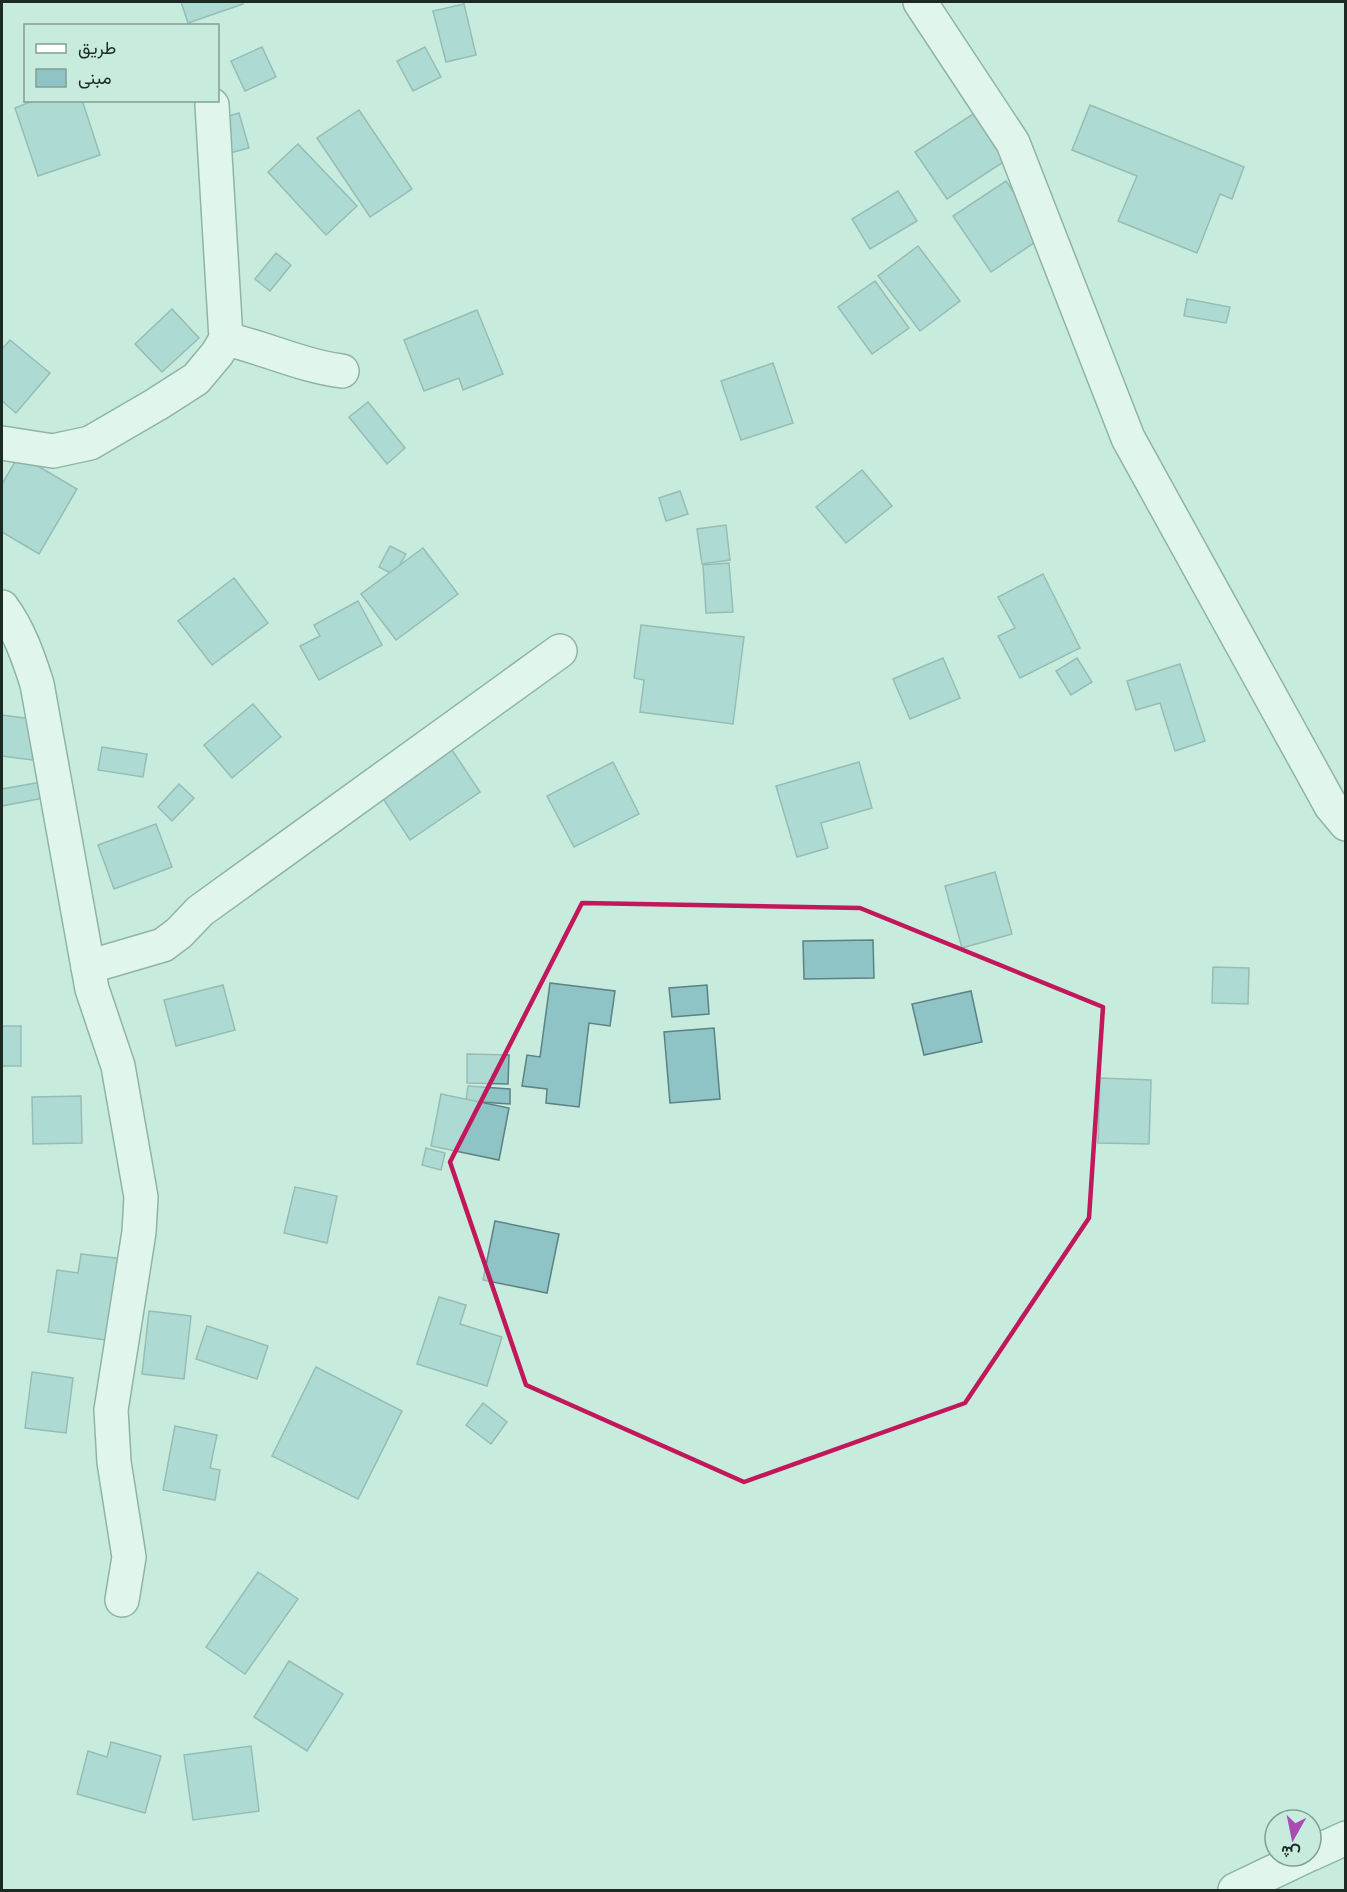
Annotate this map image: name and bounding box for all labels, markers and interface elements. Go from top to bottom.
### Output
legend [24,24,219,102]
text: طريق [78,37,116,59]
text: مبنى [78,67,112,89]
north arrow [1263,1808,1323,1868]
text: ش [1280,1841,1302,1863]

